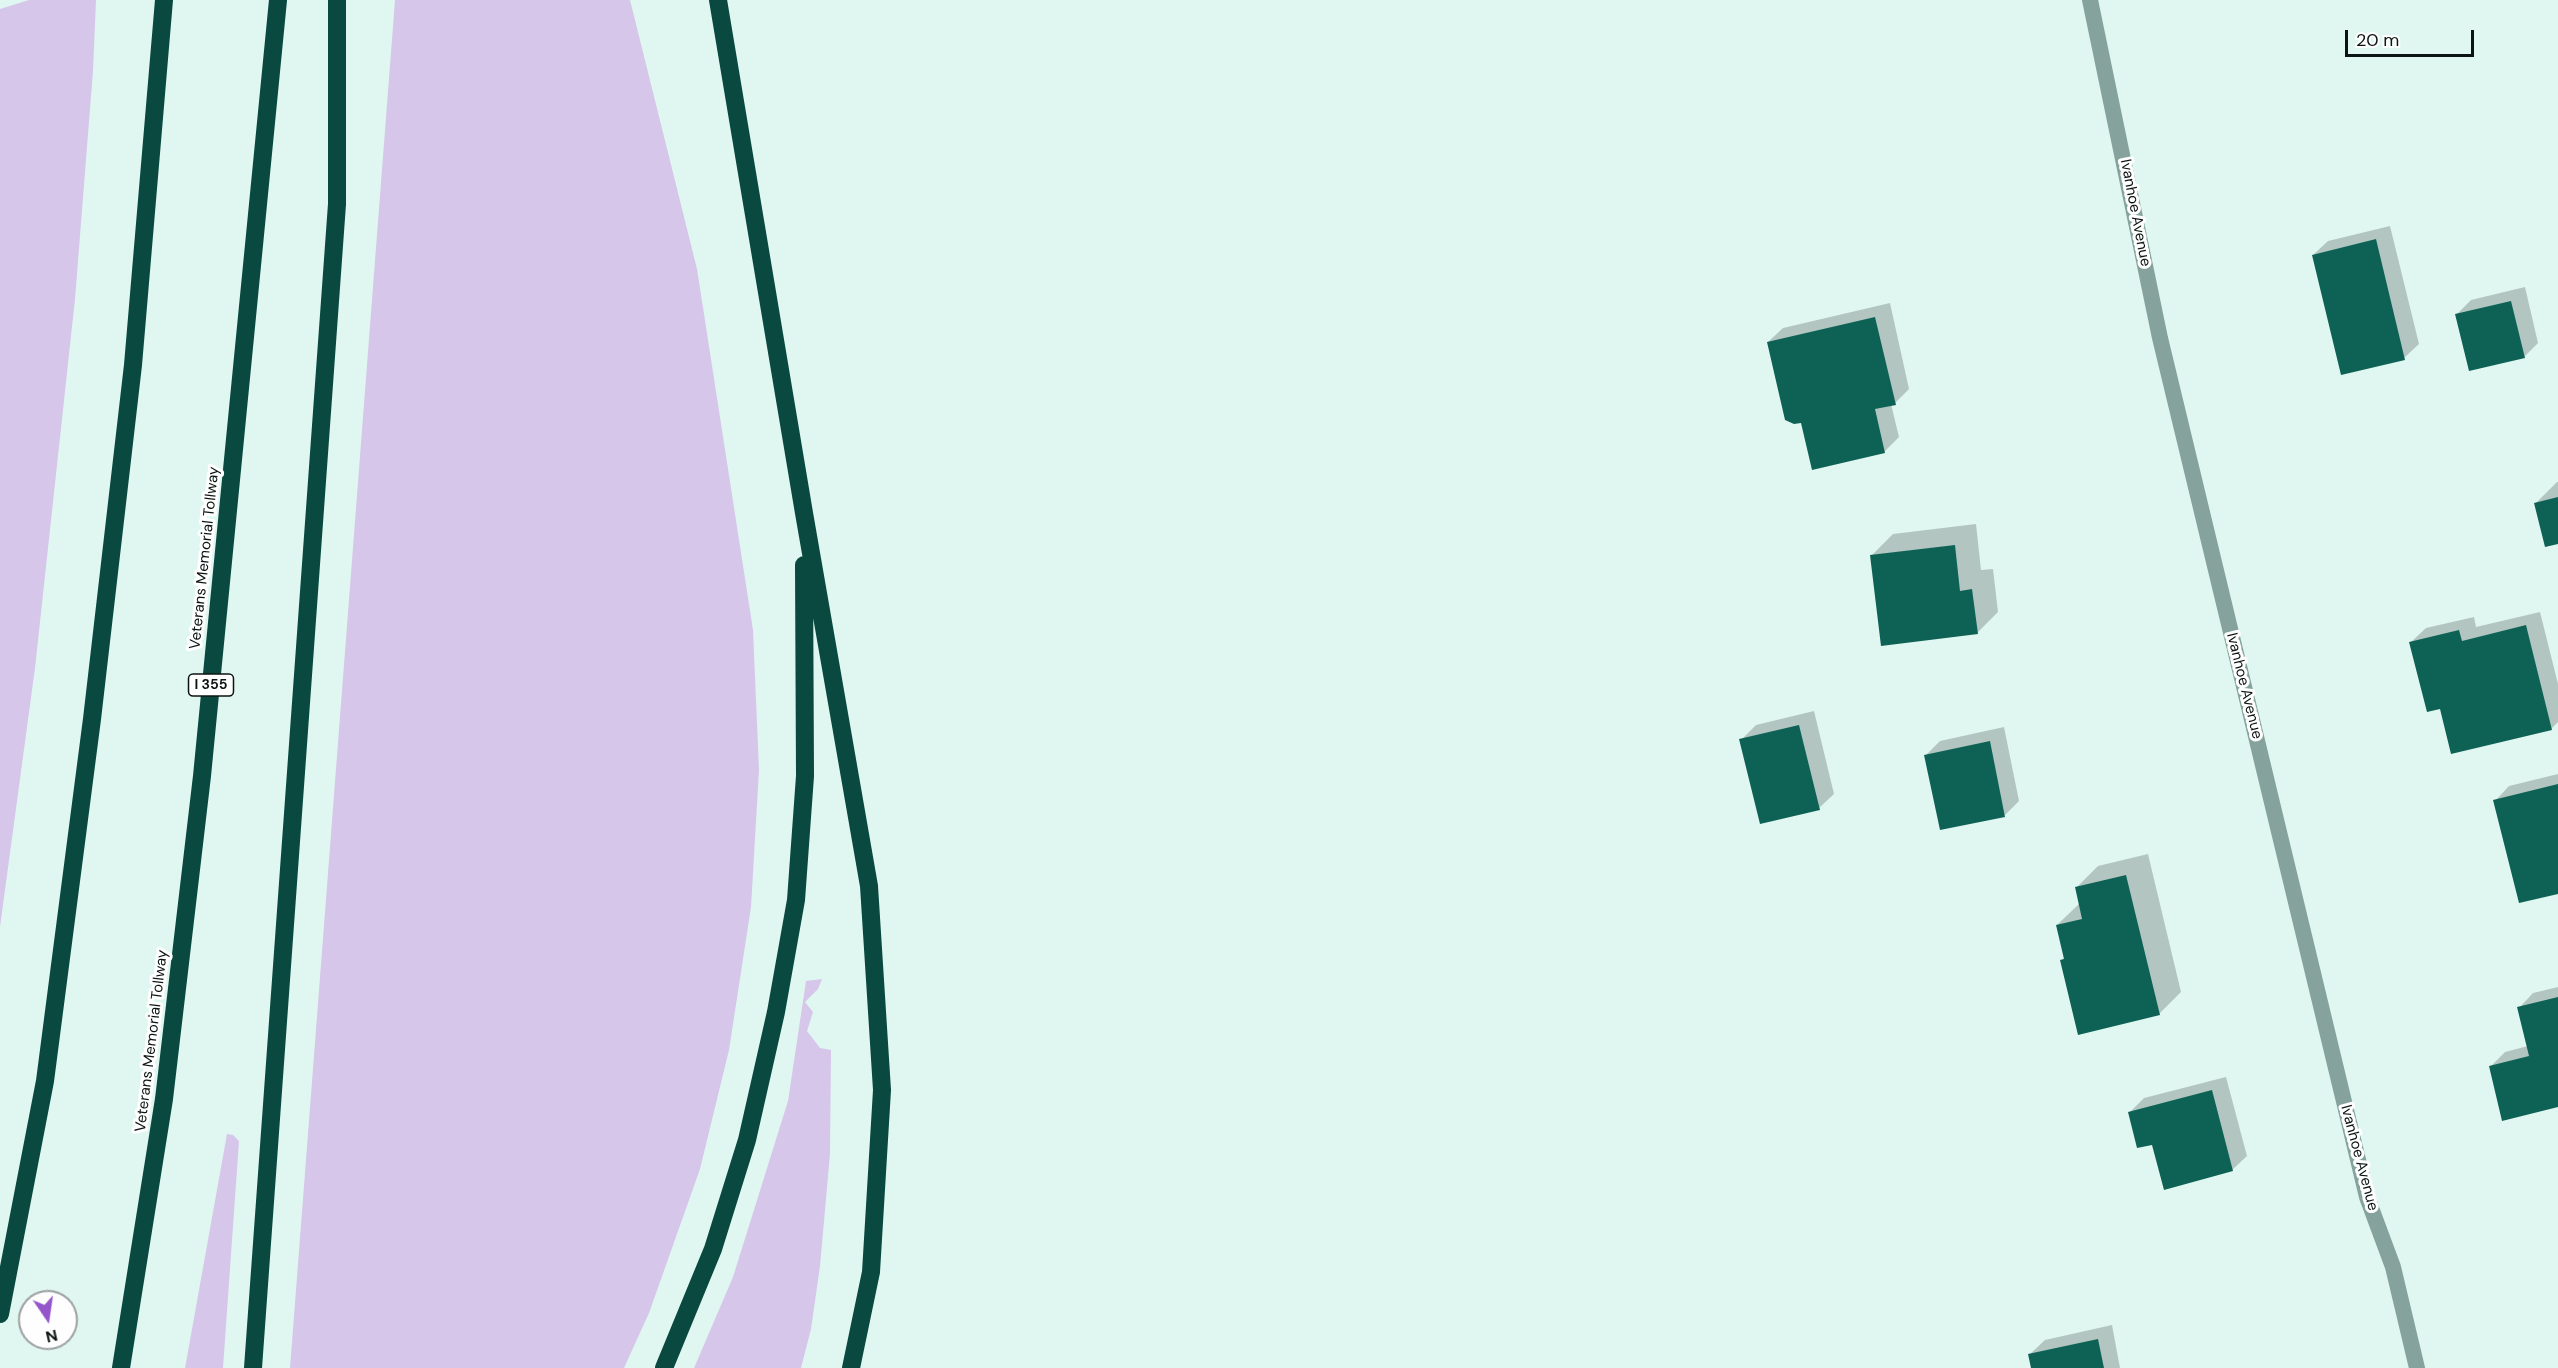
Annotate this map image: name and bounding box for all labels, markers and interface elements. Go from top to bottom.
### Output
scale bar [2348,18,2477,56]
text: 20 m [2356,28,2399,52]
street label: Ivanhoe Avenue [2116,158,2154,268]
street label: Veterans Memorial Tollway [186,466,224,650]
street label: Ivanhoe Avenue [2222,631,2266,741]
road number: I 355 [188,674,234,696]
street label: Veterans Memorial Tollway [132,949,172,1133]
street label: Ivanhoe Avenue [2336,1103,2382,1213]
north arrow [18,1290,78,1350]
text: N [44,1325,60,1348]

